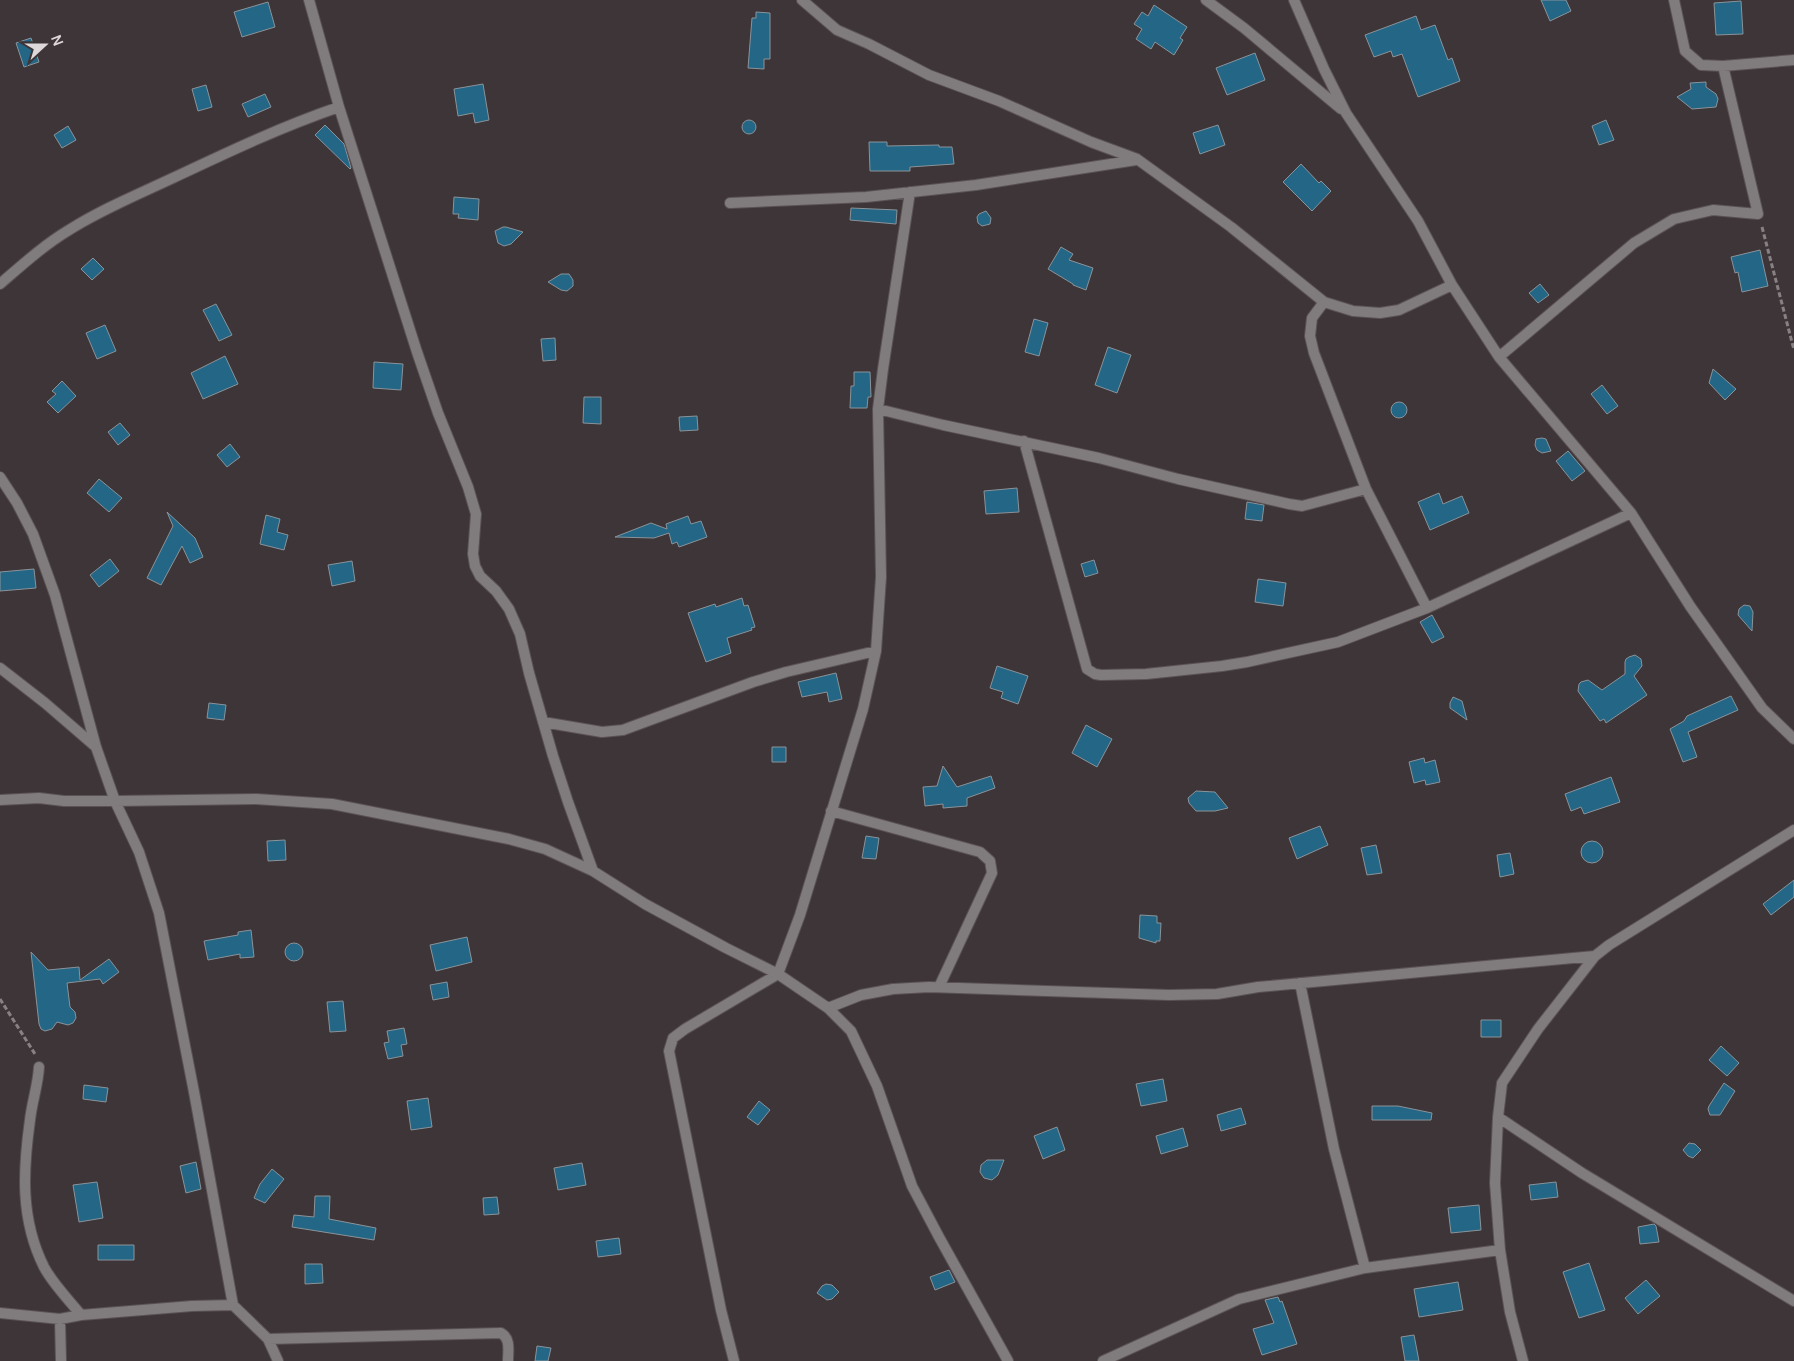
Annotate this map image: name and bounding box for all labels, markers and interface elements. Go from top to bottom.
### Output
north arrow [20,20,70,70]
text: N [47,32,68,48]

